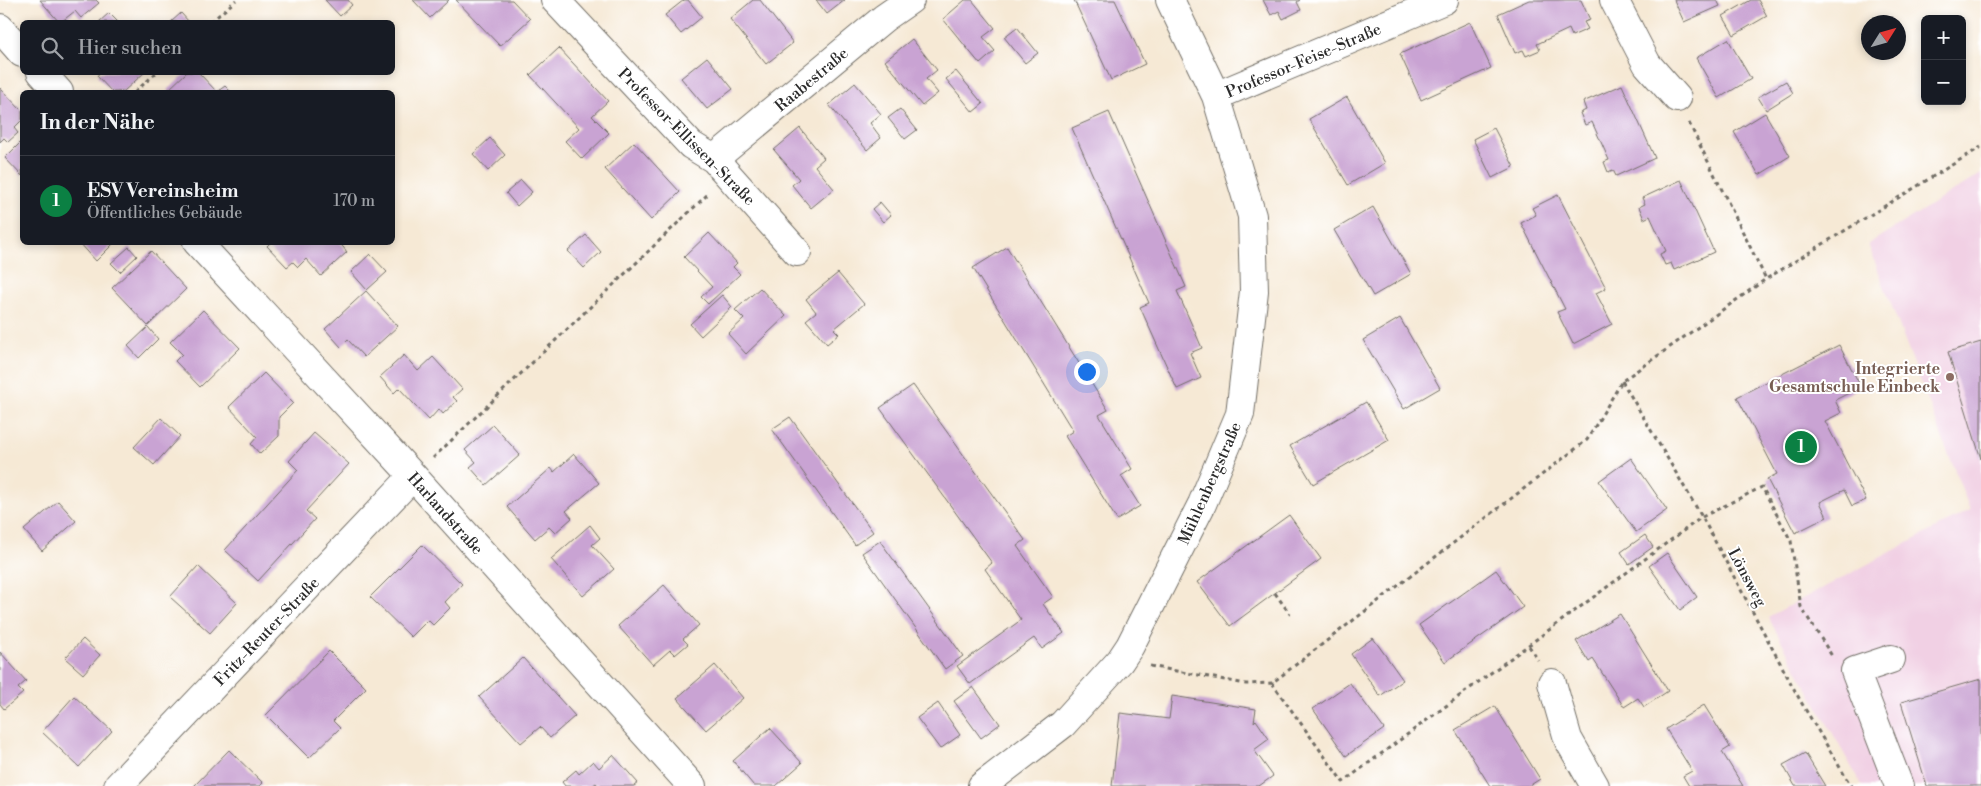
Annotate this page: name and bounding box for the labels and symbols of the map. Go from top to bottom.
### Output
north arrow [1861,15,1906,60]
street label: Professor-Feise-Straße [1223,19,1384,103]
street label: Raabestraße [771,43,852,116]
street label: Professor-Ellissen-Straße [613,64,759,210]
your location [1074,359,1100,385]
place label: Integrierte Gesamtschule Einbeck [1769,359,1941,397]
marker: Integrierte Gesamtschule Einbeck [1944,371,1956,383]
street label: Mühlenbergstraße [1174,419,1246,548]
pin: 1 [1785,428,1817,466]
street label: Harlandstraße [403,468,487,559]
street label: Lönsweg [1723,545,1771,611]
street label: Fritz-Reuter-Straße [210,573,324,690]

